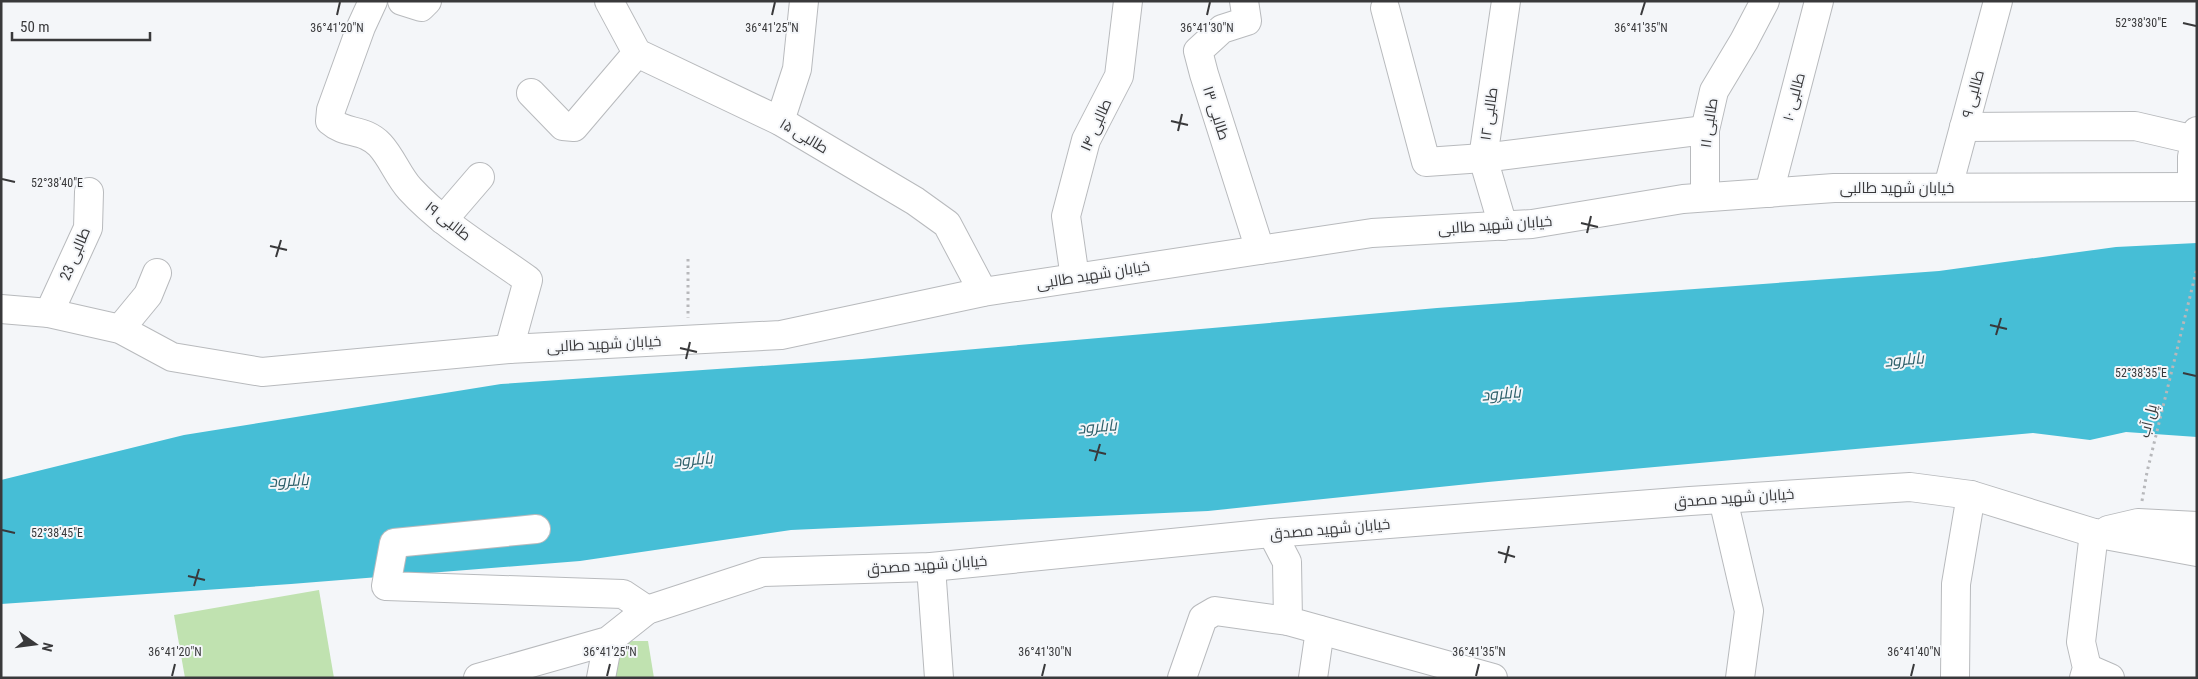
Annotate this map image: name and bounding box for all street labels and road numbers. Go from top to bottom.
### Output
street label: طالبی ۹ [1958,68,1989,120]
street label: طالبی ۱۰ [1779,71,1810,123]
street label: طالبی ۱۳ [1198,84,1233,143]
street label: طالبی ۱۲ [1476,86,1503,142]
street label: طالبی ۱۴ [1077,96,1116,154]
street label: طالبی ۱۱ [1697,97,1722,149]
street label: طالبی ۱۵ [776,114,832,158]
street label: خیابان شهید طالبی [1840,179,1954,198]
street label: طالبی ۱۹ [421,198,475,245]
street label: خیابان شهید طالبی [1437,212,1553,239]
street label: طالبی 23 [56,225,95,284]
street label: خیابان شهید طالبی [1035,257,1151,294]
street label: خیابان شهید طالبی [546,332,662,357]
street label: پل آب [2135,402,2162,440]
street label: خیابان شهید مصدق [1673,485,1795,512]
street label: خیابان شهید مصدق [1269,515,1391,544]
street label: خیابان شهید مصدق [866,552,988,579]

